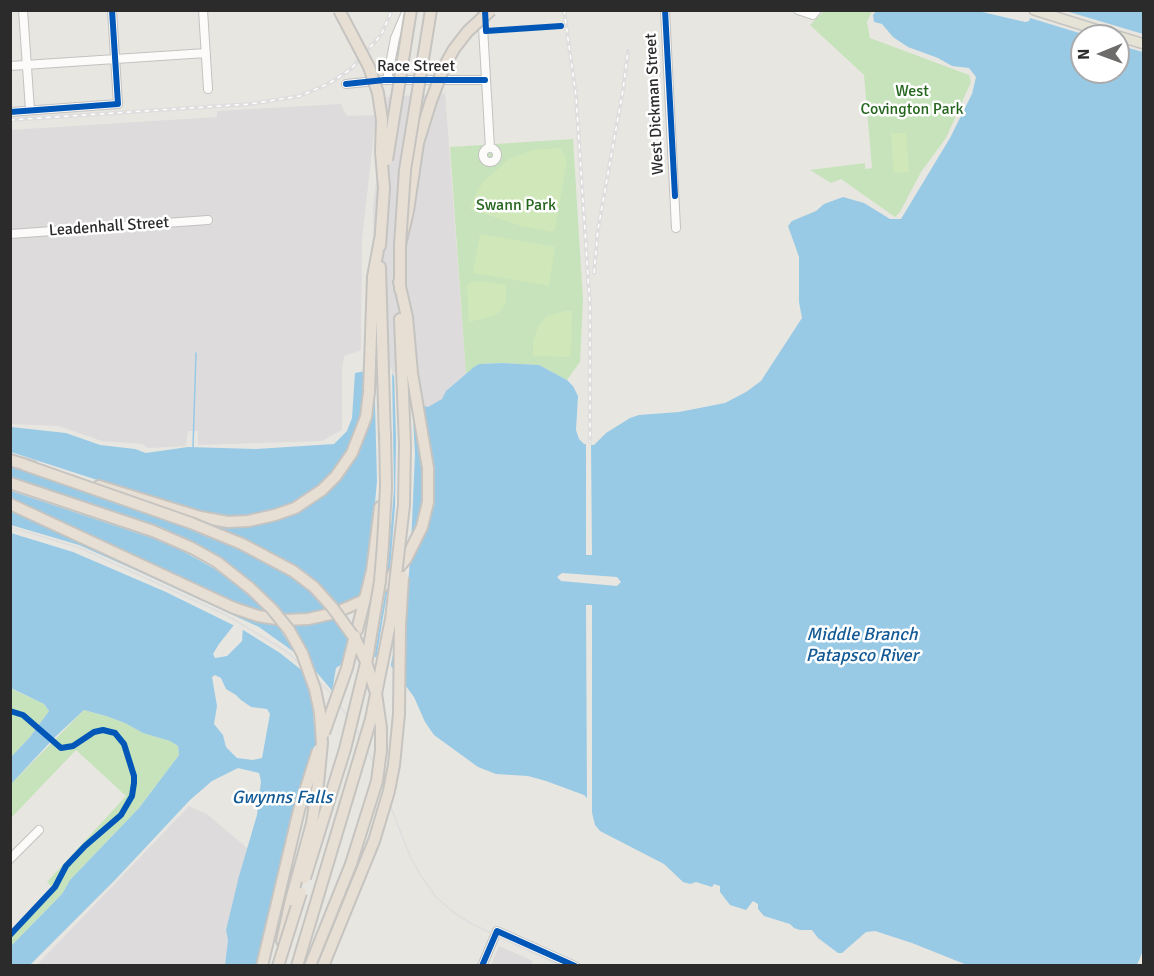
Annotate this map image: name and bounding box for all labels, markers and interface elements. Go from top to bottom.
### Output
north arrow [1070,24,1130,84]
street label: West Dickman Street [642,33,668,175]
text: N [1074,49,1094,60]
street label: Race Street [377,57,455,77]
park label: West Covington Park [860,82,964,120]
park label: Swann Park [476,196,556,216]
street label: Leadenhall Street [48,213,170,241]
water label: Middle Branch Patapsco River [806,624,918,666]
water label: Gwynns Falls [232,787,332,809]

